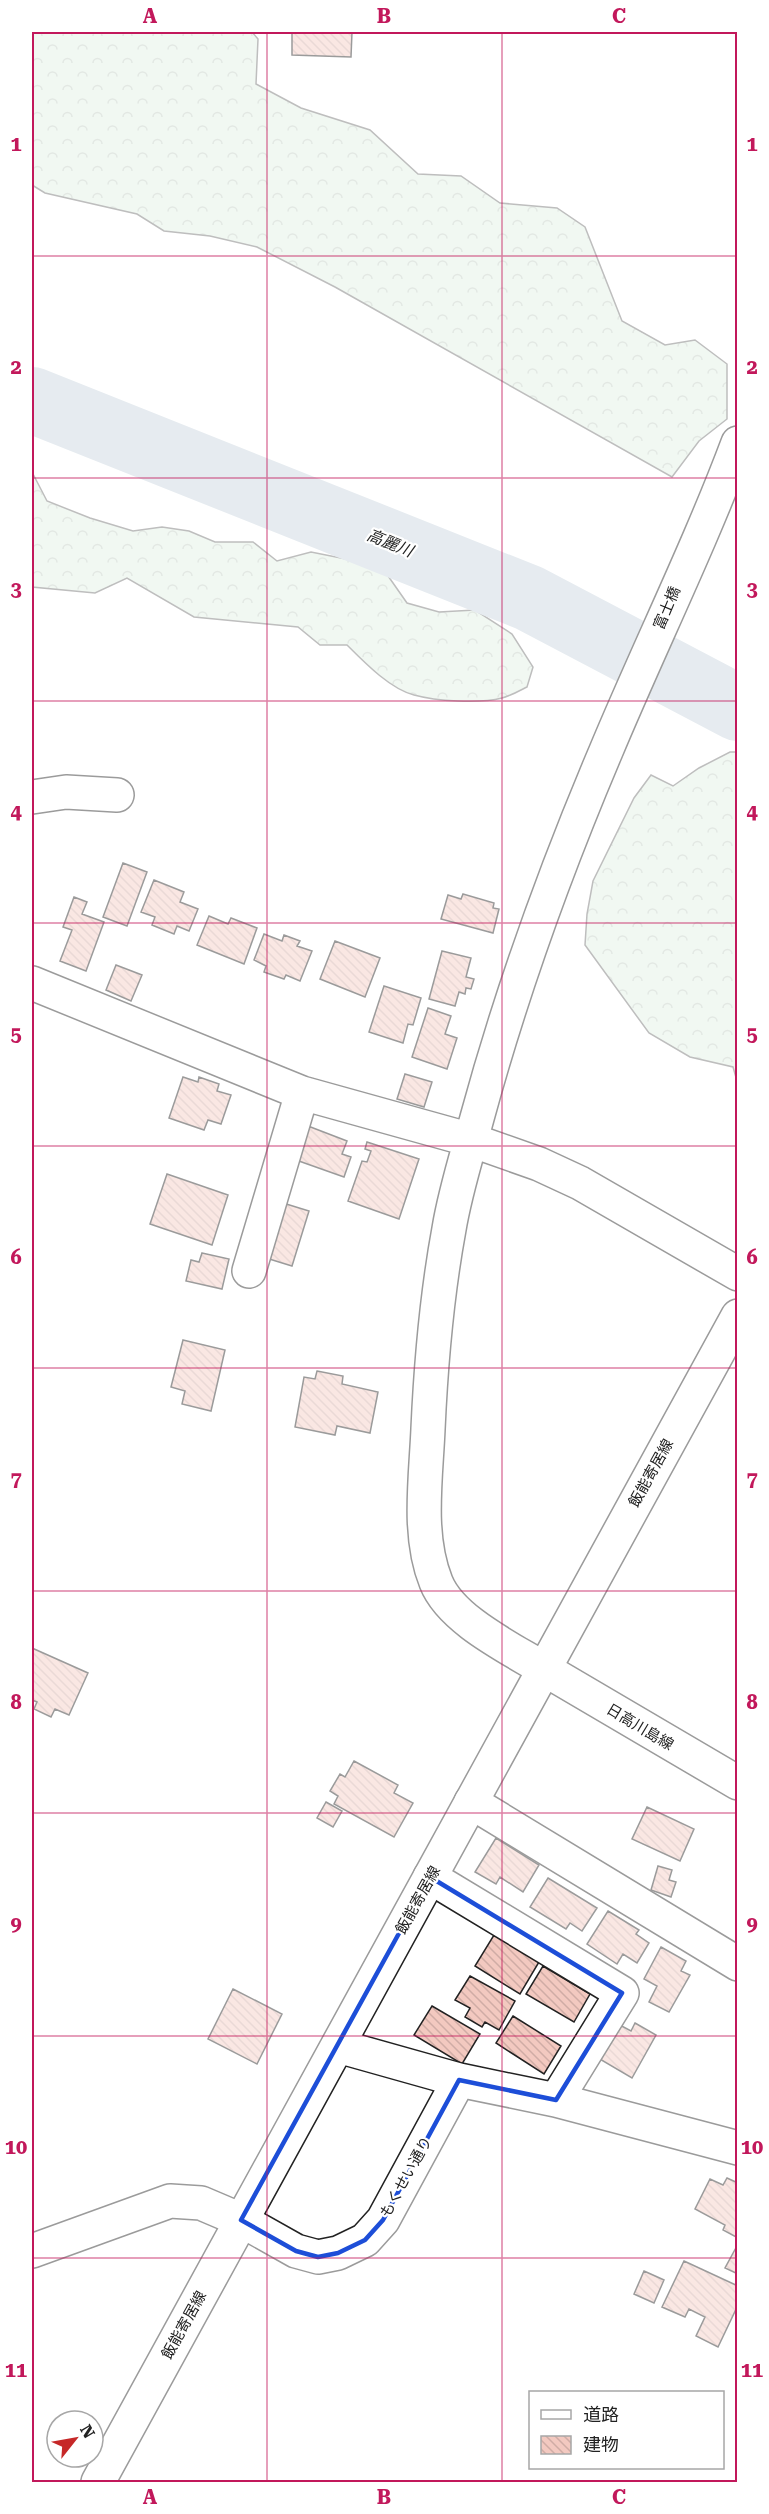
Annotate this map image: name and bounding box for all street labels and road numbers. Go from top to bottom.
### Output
street label: 富士橋 [650,584,684,632]
street label: 飯能寄居線 [625,1436,677,1510]
street label: 日高川島線 [603,1700,677,1754]
street label: 飯能寄居線 [392,1863,444,1937]
street label: もくせい通り [376,2133,436,2221]
street label: 飯能寄居線 [158,2288,210,2362]

